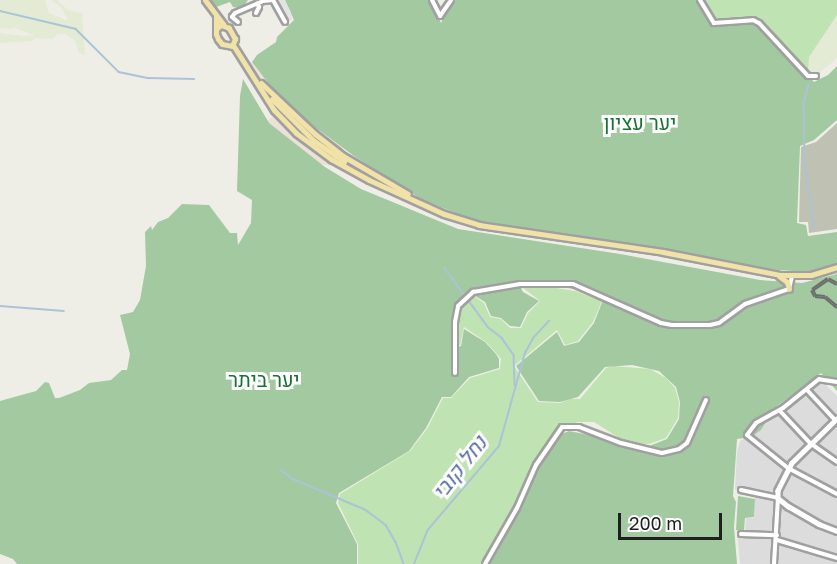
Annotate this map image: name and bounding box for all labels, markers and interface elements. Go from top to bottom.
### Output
park label: יער עציון [604,110,676,134]
park label: יער ביתר [228,367,300,391]
water label: נחל קובי [427,430,491,504]
scale bar [621,501,724,539]
text: 200 m [629,512,682,534]

